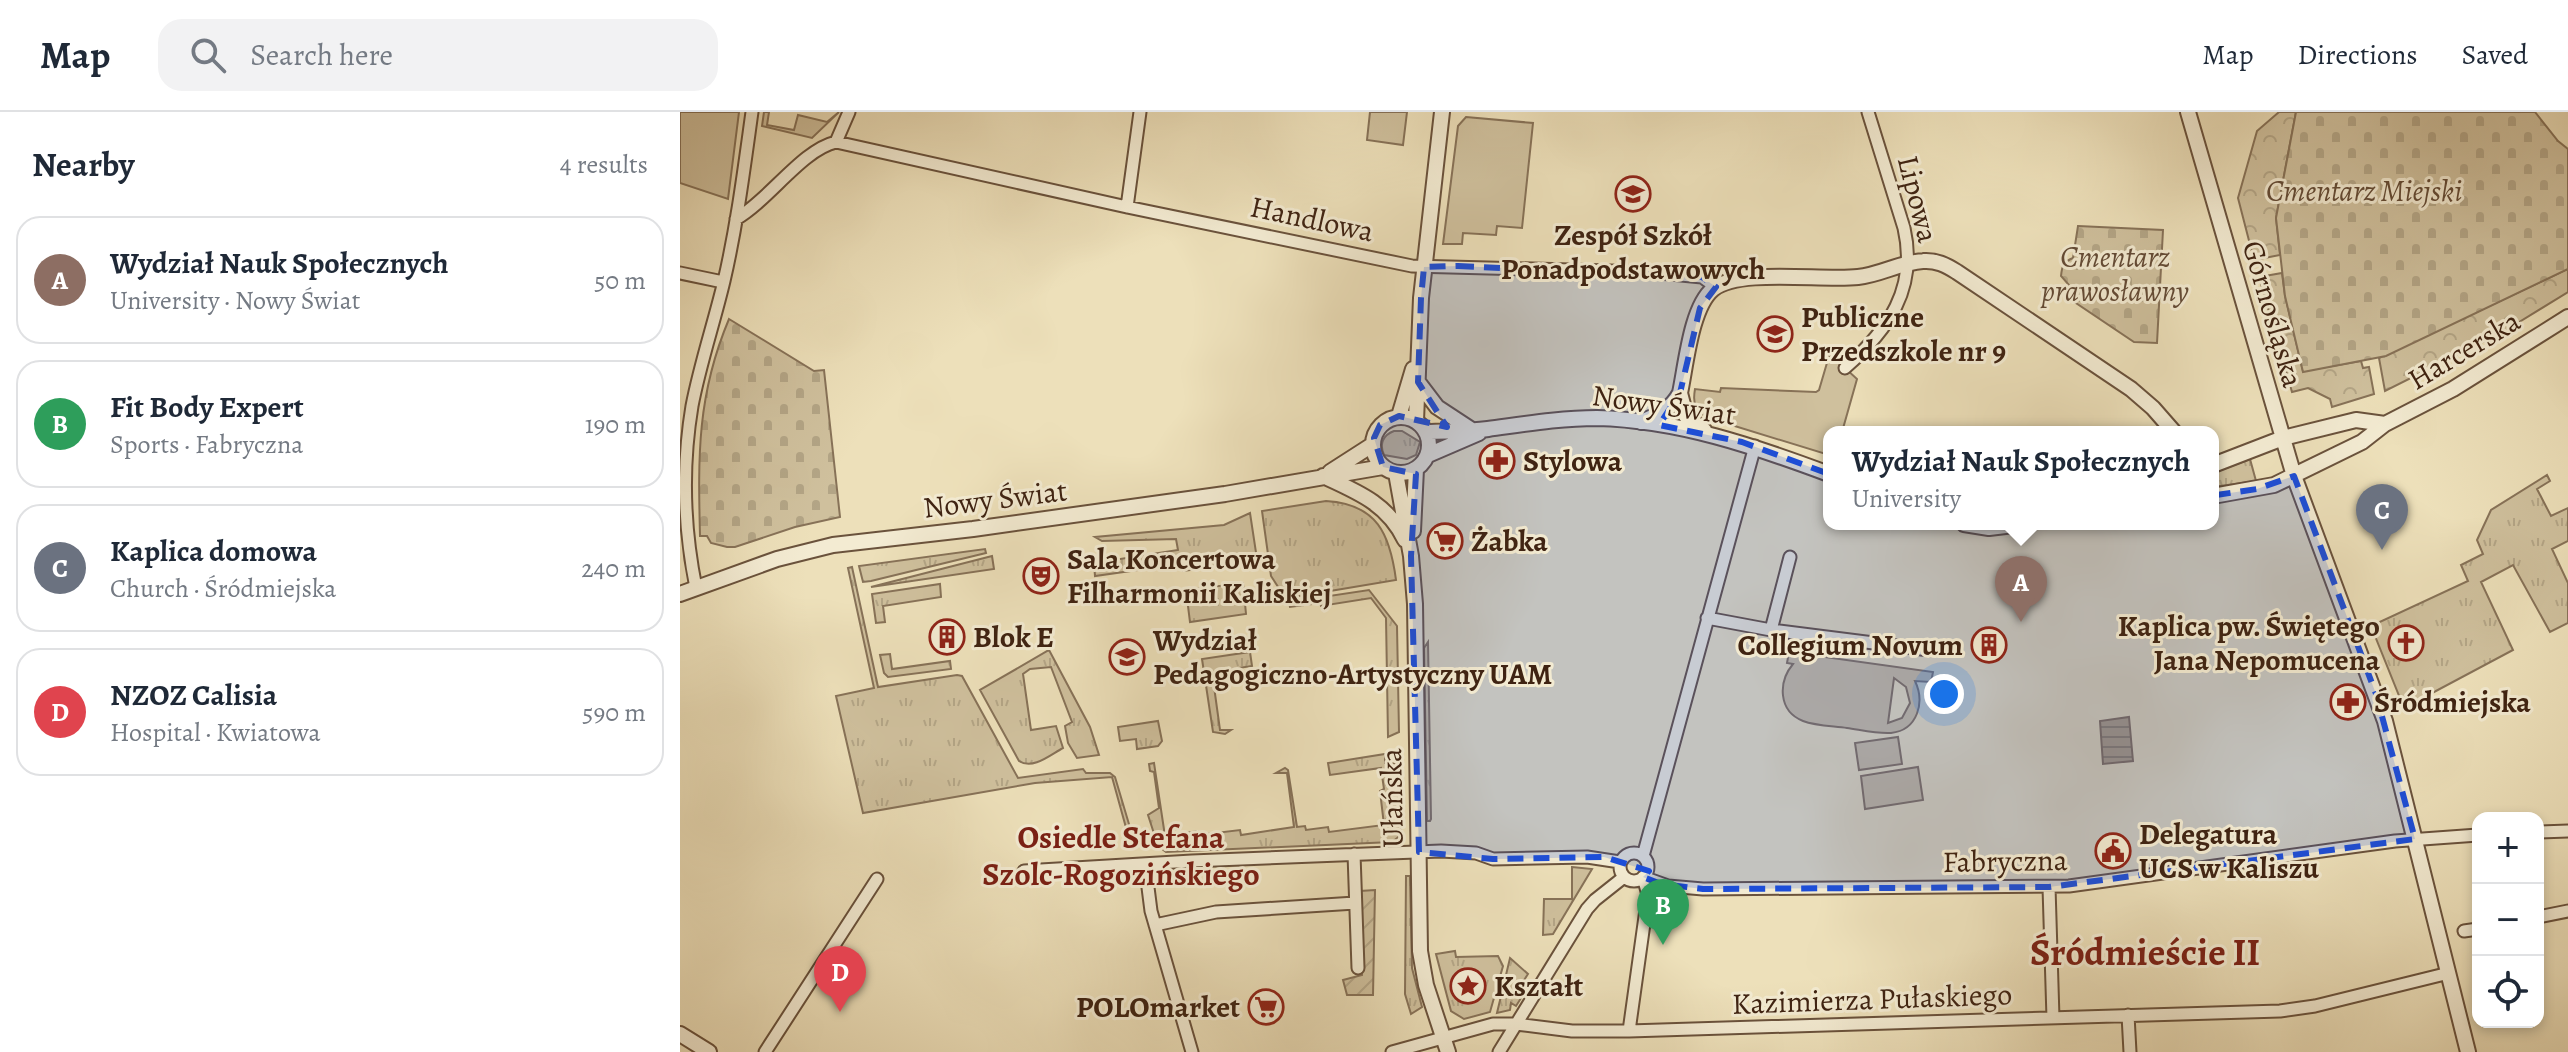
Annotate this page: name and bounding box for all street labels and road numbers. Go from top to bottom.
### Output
street label: Lipowa [1888,151,1948,247]
street label: Handlowa [1247,186,1377,252]
street label: Górnośląska [2233,236,2313,392]
street label: Harcerska [2400,301,2528,399]
street label: Nowy Świat [1590,375,1739,435]
street label: Nowy Świat [921,470,1069,528]
street label: Ułańska [1371,748,1413,848]
street label: Fabryczna [1942,840,2068,882]
street label: Kazimierza Pułaskiego [1731,974,2013,1024]

